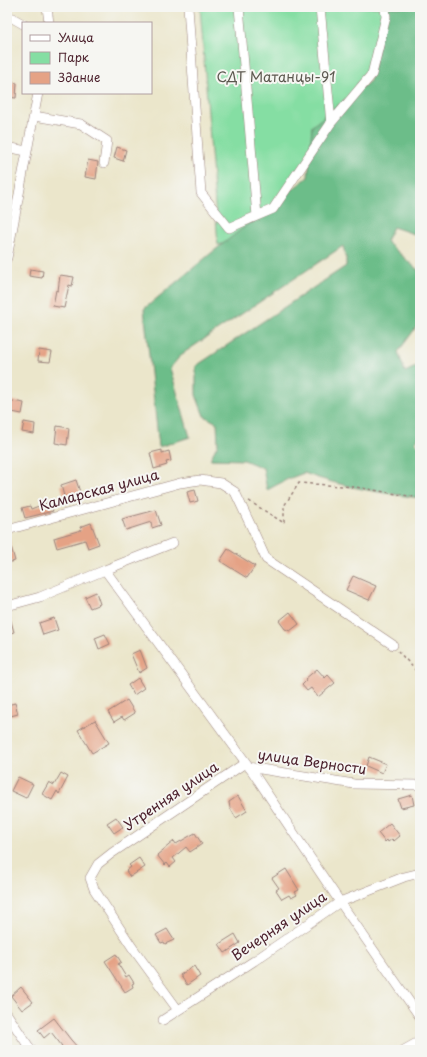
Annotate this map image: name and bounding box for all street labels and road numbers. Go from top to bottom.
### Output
street label: Камарская улица [37,463,161,516]
street label: улица Верности [256,743,368,780]
street label: Утренняя улица [119,756,223,835]
street label: Вечерняя улица [227,886,331,965]

